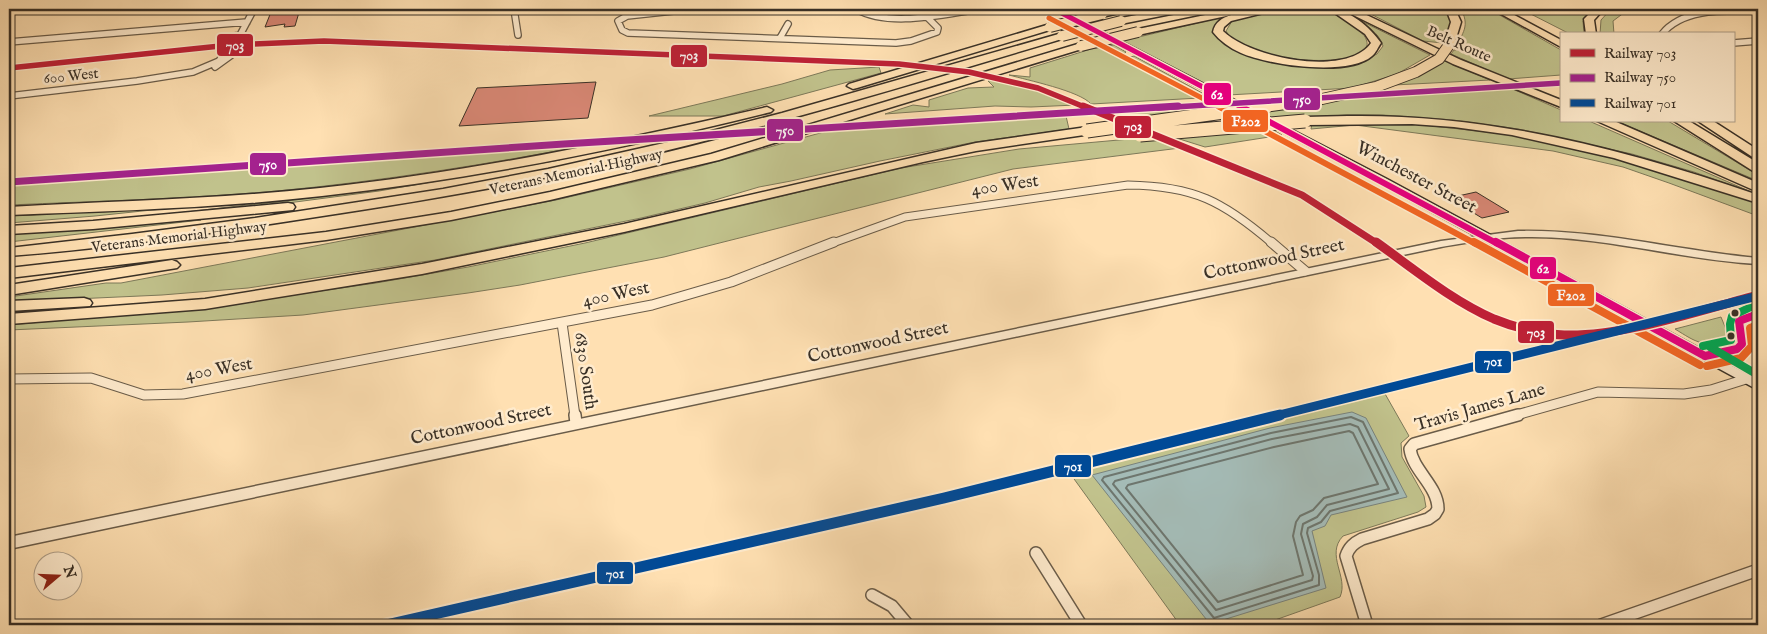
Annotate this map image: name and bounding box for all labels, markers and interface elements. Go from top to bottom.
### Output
street label: Belt Route [1424,21,1494,67]
legend [1560,32,1734,122]
line badge: 703 [216,33,254,57]
text: 703 [226,37,244,55]
line badge: 703 [670,44,708,68]
text: Railway 703 [1604,44,1676,63]
text: 703 [680,47,698,65]
street label: 600 West [43,64,99,88]
text: Railway 750 [1604,68,1676,87]
line badge: 62 [1203,82,1232,106]
text: 62 [1211,86,1224,104]
line badge: 750 [1283,87,1321,111]
text: 750 [1293,91,1311,109]
text: Railway 701 [1604,94,1676,113]
line badge: F202 [1222,109,1269,133]
text: F202 [1232,113,1261,131]
line badge: 703 [1114,115,1152,139]
line badge: 750 [766,118,804,142]
text: 703 [1124,118,1142,136]
text: 750 [776,122,794,140]
street label: Winchester Street [1352,137,1480,219]
street label: Veterans Memorial Highway [487,144,665,200]
line badge: 750 [249,152,287,176]
text: 750 [259,156,277,174]
street label: 400 West [970,170,1040,202]
street label: Veterans Memorial Highway [89,217,268,257]
street label: Cottonwood Street [1202,234,1346,286]
line badge: 62 [1529,256,1557,280]
text: 62 [1537,260,1550,278]
street label: 400 West [581,277,651,313]
line badge: F202 [1547,283,1595,307]
text: F202 [1557,287,1586,305]
unlabelled marker [1730,308,1740,318]
street label: Cottonwood Street [806,317,950,369]
line badge: 703 [1517,320,1555,344]
text: 703 [1527,324,1545,342]
street label: 6830 South [568,331,602,412]
unlabelled marker [1726,331,1736,341]
line badge: 701 [1474,350,1512,374]
street label: 400 West [184,353,254,387]
text: 701 [1484,353,1502,371]
street label: Travis James Lane [1412,378,1548,438]
street label: Cottonwood Street [409,399,553,451]
line badge: 701 [1054,454,1092,478]
text: 701 [1064,458,1082,476]
north arrow [32,552,82,602]
line badge: 701 [596,561,634,585]
text: N [59,562,80,581]
text: 701 [606,565,624,583]

